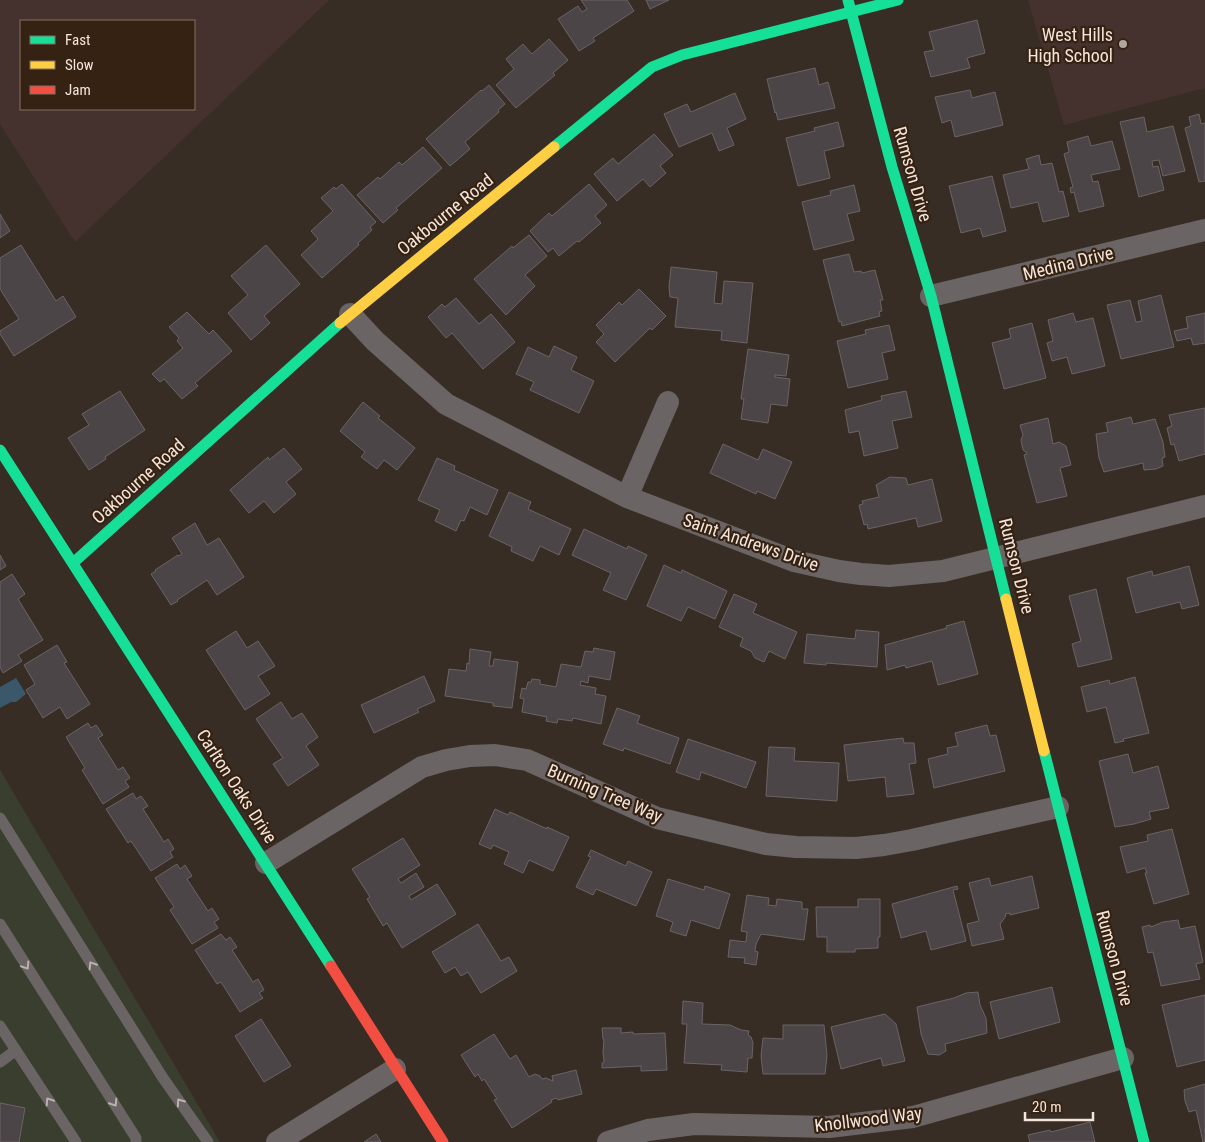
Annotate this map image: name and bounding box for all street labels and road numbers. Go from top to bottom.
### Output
street label: Rumson Drive [889,124,937,224]
street label: Oakbourne Road [393,169,497,259]
street label: Medina Drive [1021,242,1115,284]
street label: Oakbourne Road [87,434,189,528]
street label: Saint Andrews Drive [680,509,822,575]
street label: Rumson Drive [995,516,1039,616]
street label: Carlton Oaks Drive [192,725,282,847]
street label: Burning Tree Way [544,759,666,827]
street label: Rumson Drive [1092,908,1138,1008]
street label: Knollwood Way [813,1102,923,1136]

